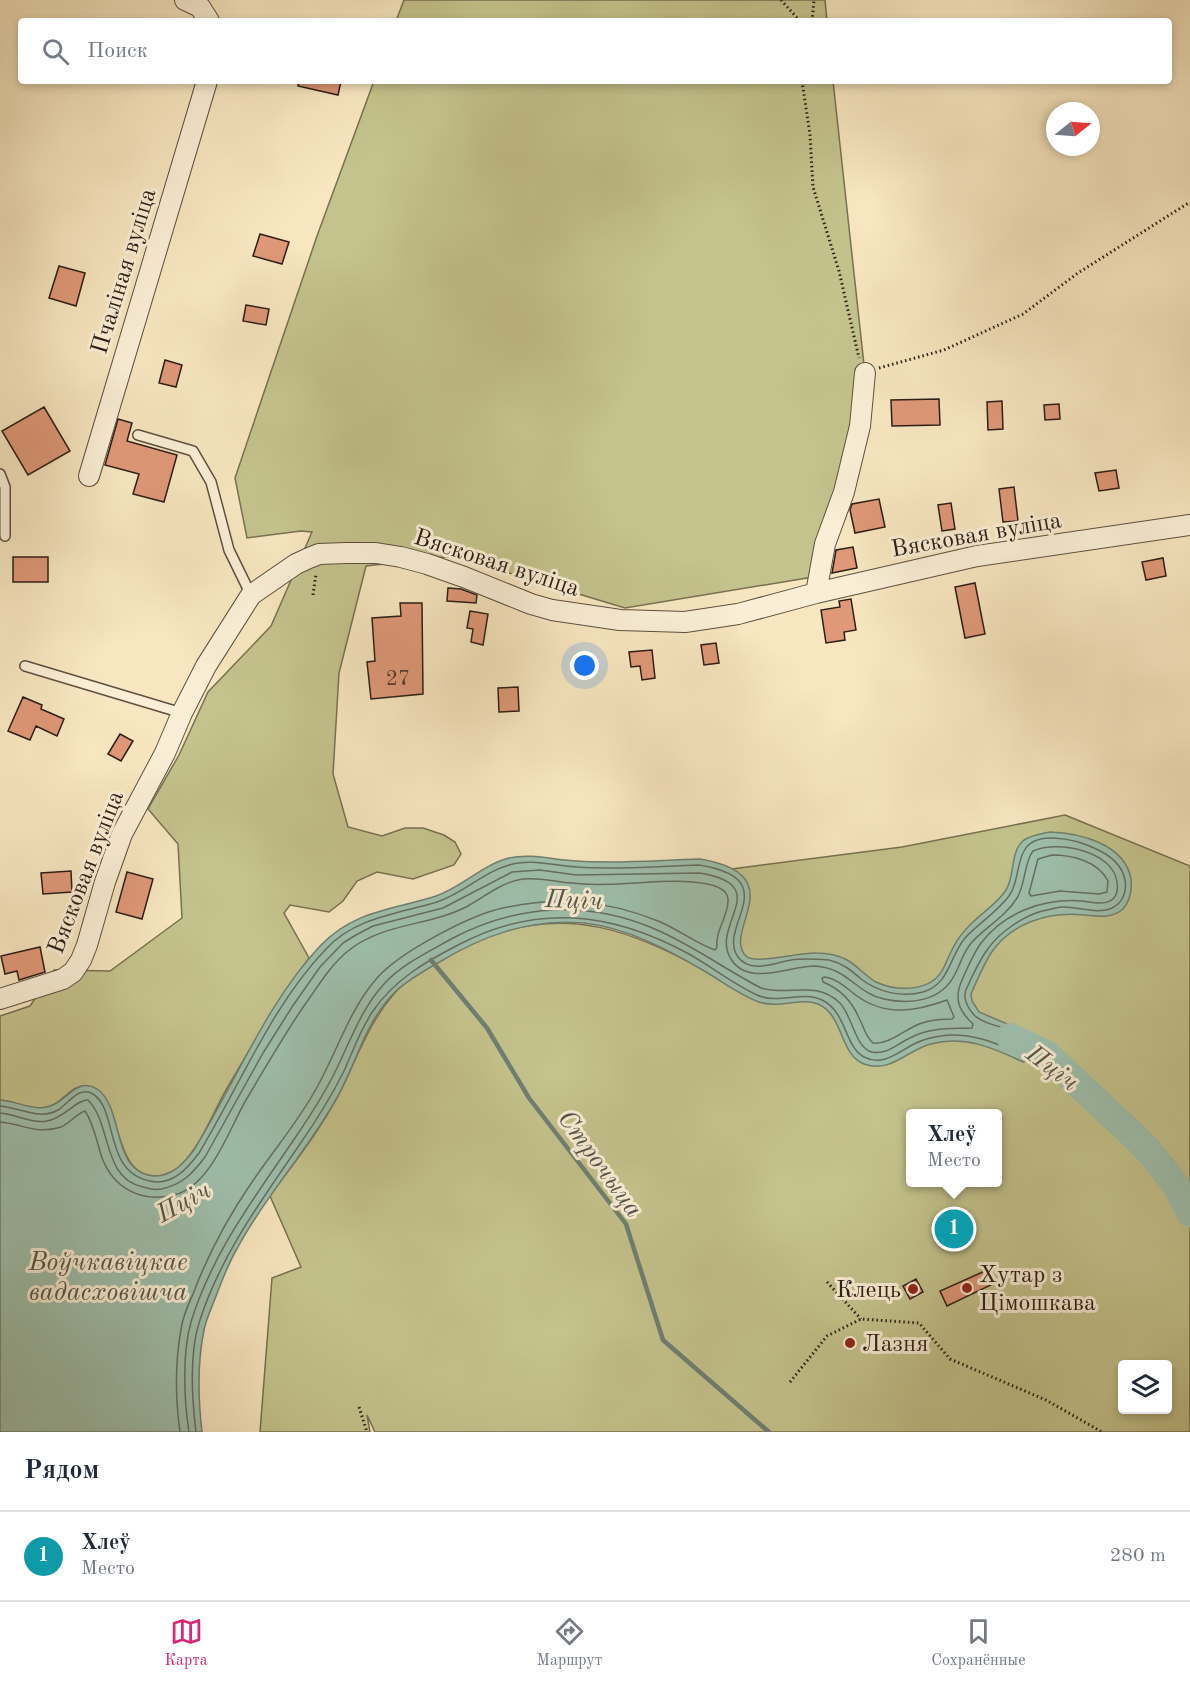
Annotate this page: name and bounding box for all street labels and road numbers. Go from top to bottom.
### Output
street label: Пчаліная вуліца [88,186,162,357]
street label: Вясковая вуліца [889,509,1064,563]
street label: Вясковая вуліца [411,526,582,602]
street label: Вясковая вуліца [45,788,129,958]

